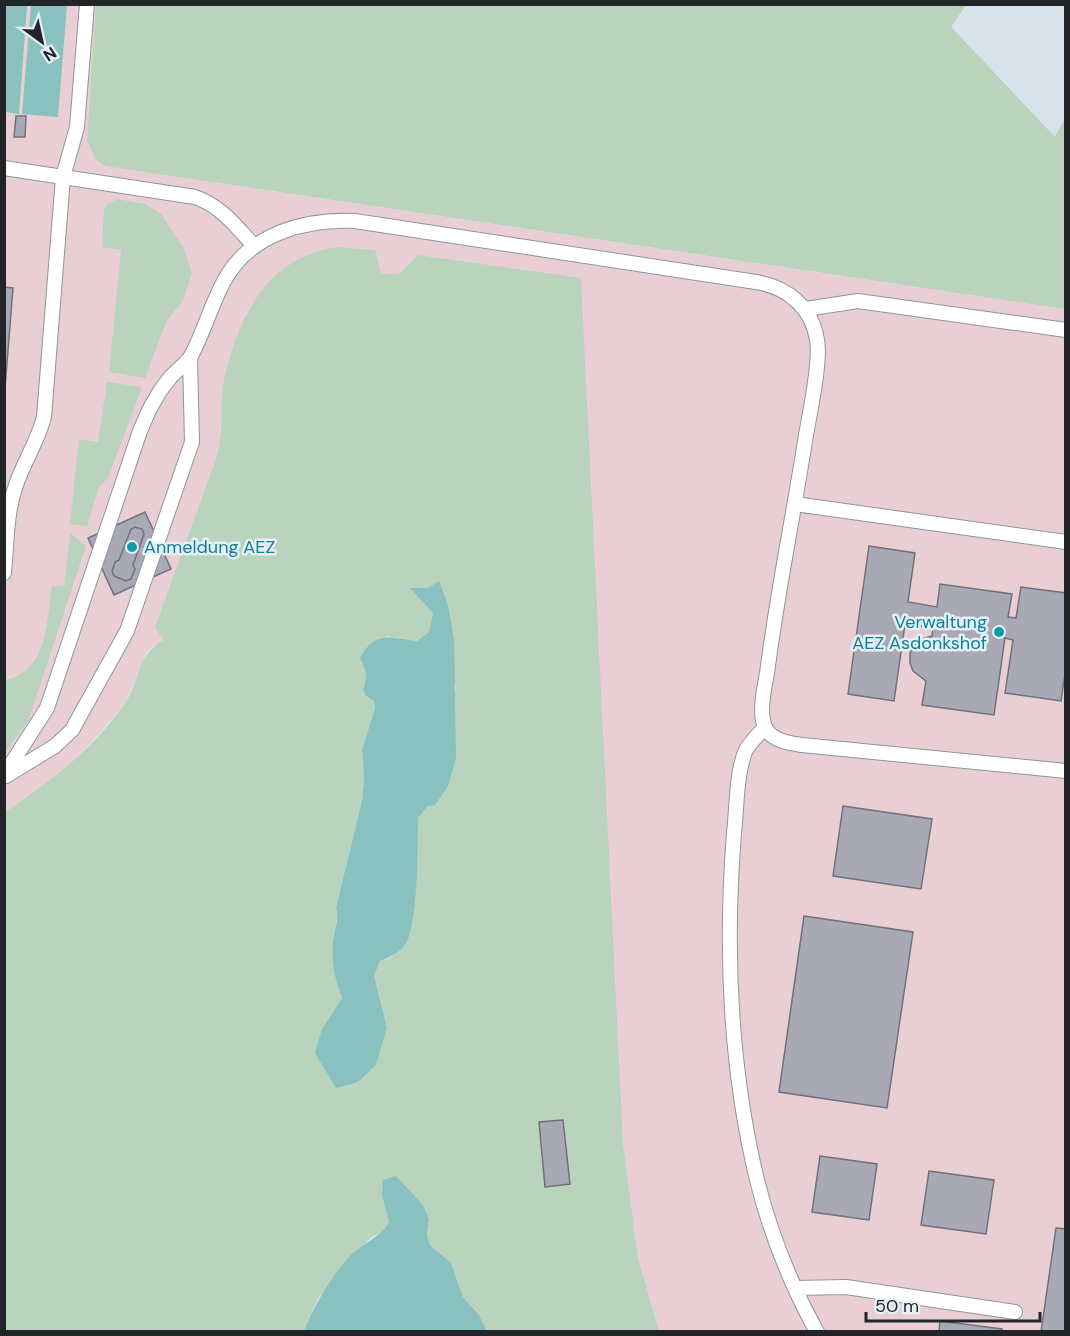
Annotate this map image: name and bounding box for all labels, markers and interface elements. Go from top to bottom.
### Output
north arrow [12,12,72,72]
text: N [39,42,61,66]
place label: Anmeldung AEZ [144,535,275,559]
marker: Anmeldung AEZ [125,540,139,554]
place label: Verwaltung AEZ Asdonkshof [852,610,987,655]
marker: Verwaltung AEZ Asdonkshof [992,625,1006,639]
scale bar [866,1285,1040,1323]
text: 50 m [875,1294,919,1318]

